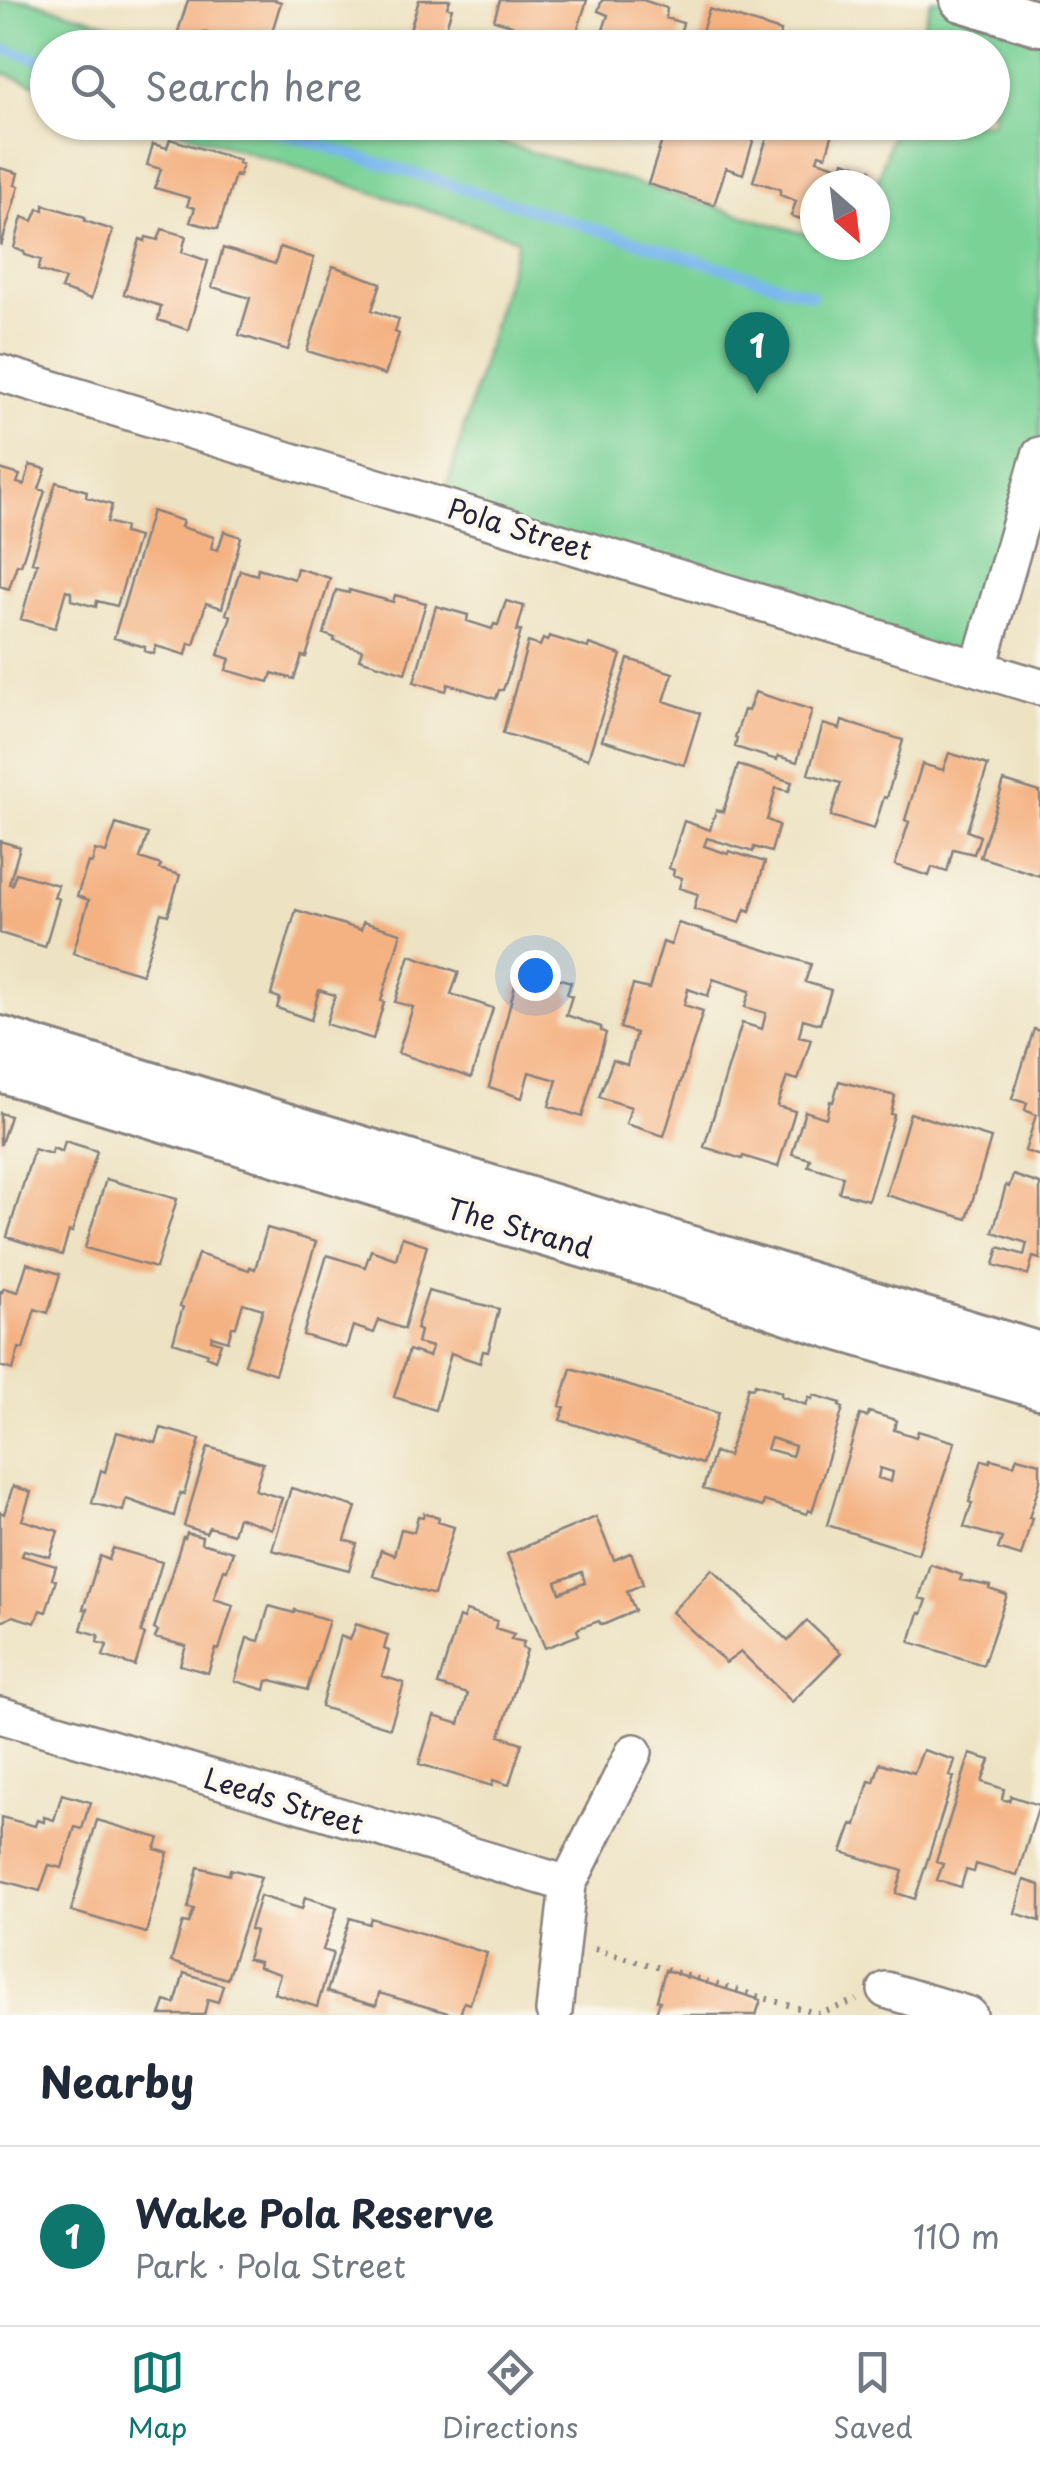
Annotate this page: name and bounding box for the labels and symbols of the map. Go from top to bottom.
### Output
north arrow [800,170,890,260]
pin: 1 [724,312,790,394]
street label: Pola Street [443,486,597,570]
your location [510,950,561,1001]
street label: The Strand [442,1186,598,1268]
street label: Leeds Street [199,1755,369,1845]

